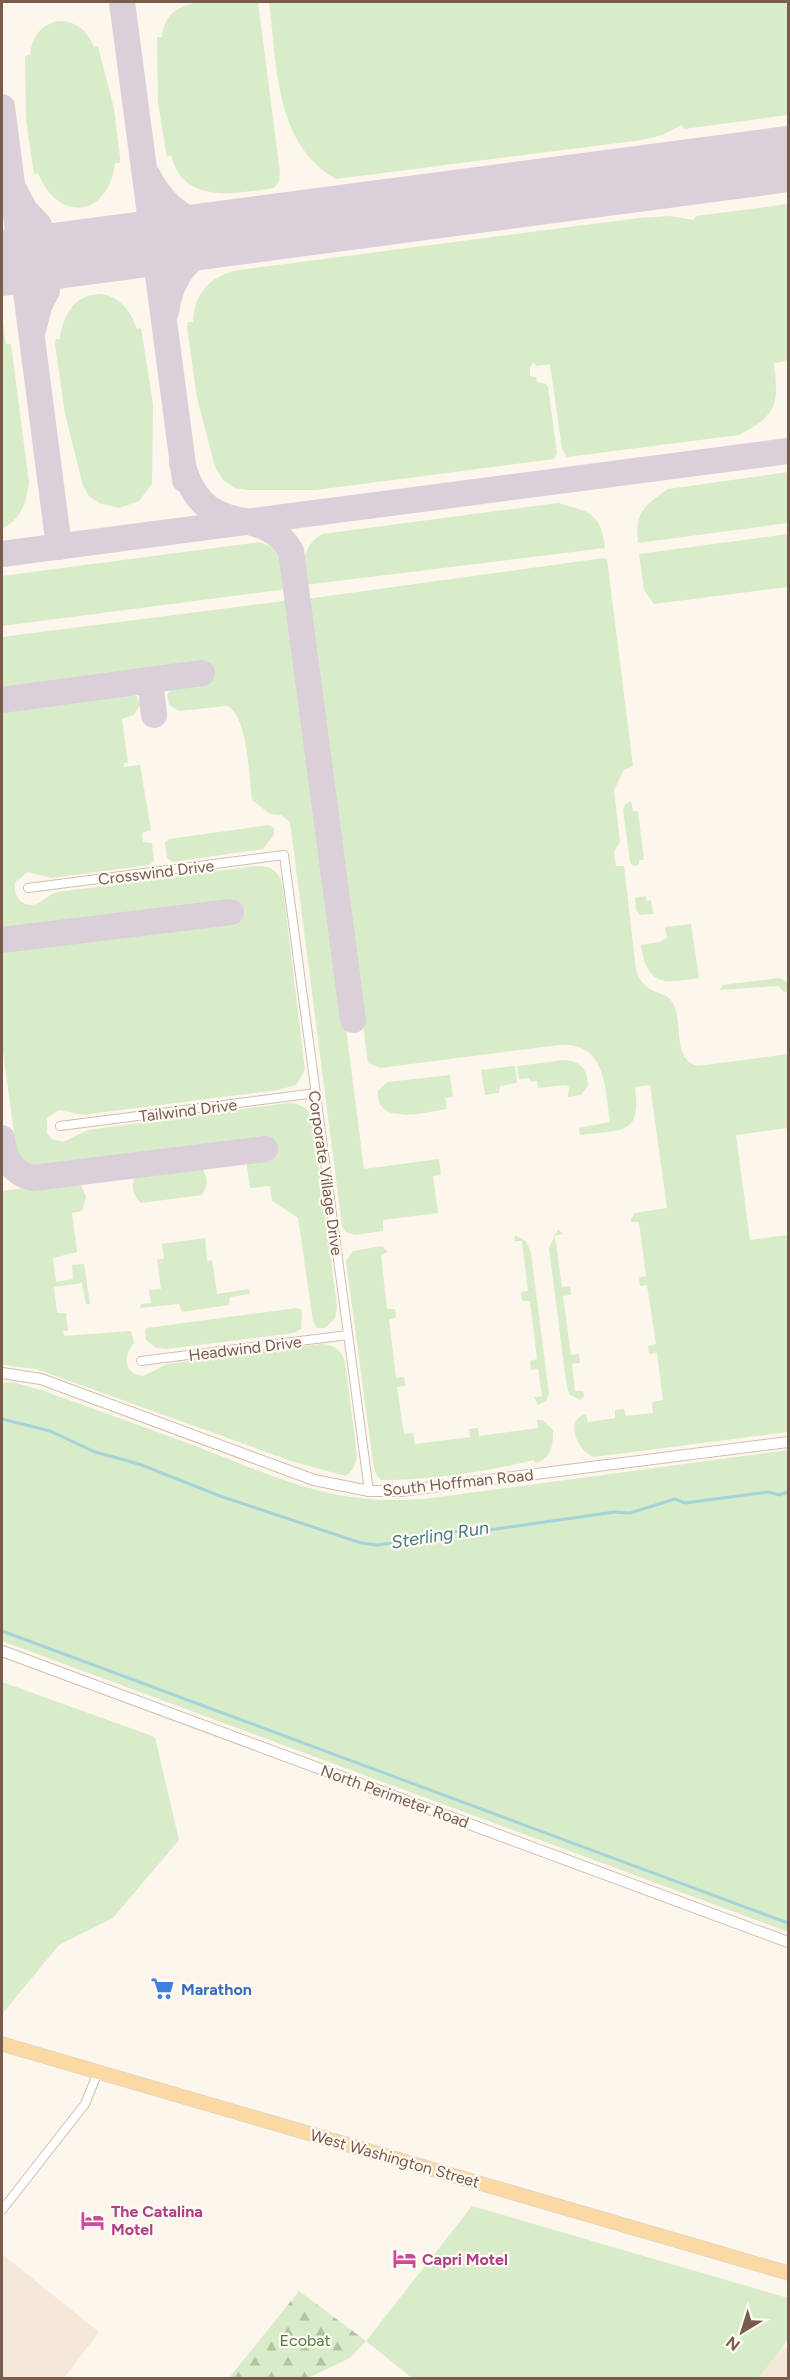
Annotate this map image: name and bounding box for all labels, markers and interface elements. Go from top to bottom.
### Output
street label: Crosswind Drive [97,856,215,889]
street label: Corporate Village Drive [305,1089,347,1257]
street label: Tailwind Drive [138,1095,238,1126]
street label: Headwind Drive [187,1332,303,1365]
street label: South Hoffman Road [382,1465,534,1500]
water label: Sterling Run [390,1516,490,1554]
street label: North Perimeter Road [318,1761,471,1832]
supermarket icon: Marathon [150,1976,176,2002]
place label: Marathon [181,1980,252,1999]
street label: West Washington Street [308,2125,482,2192]
place label: The Catalina Motel [111,2202,203,2239]
hotel icon: The Catalina Motel [80,2207,106,2233]
hotel icon: Capri Motel [391,2246,417,2272]
place label: Capri Motel [422,2250,508,2269]
north arrow [712,2302,772,2362]
park label: Ecobat [280,2331,331,2350]
text: N [722,2332,744,2355]

